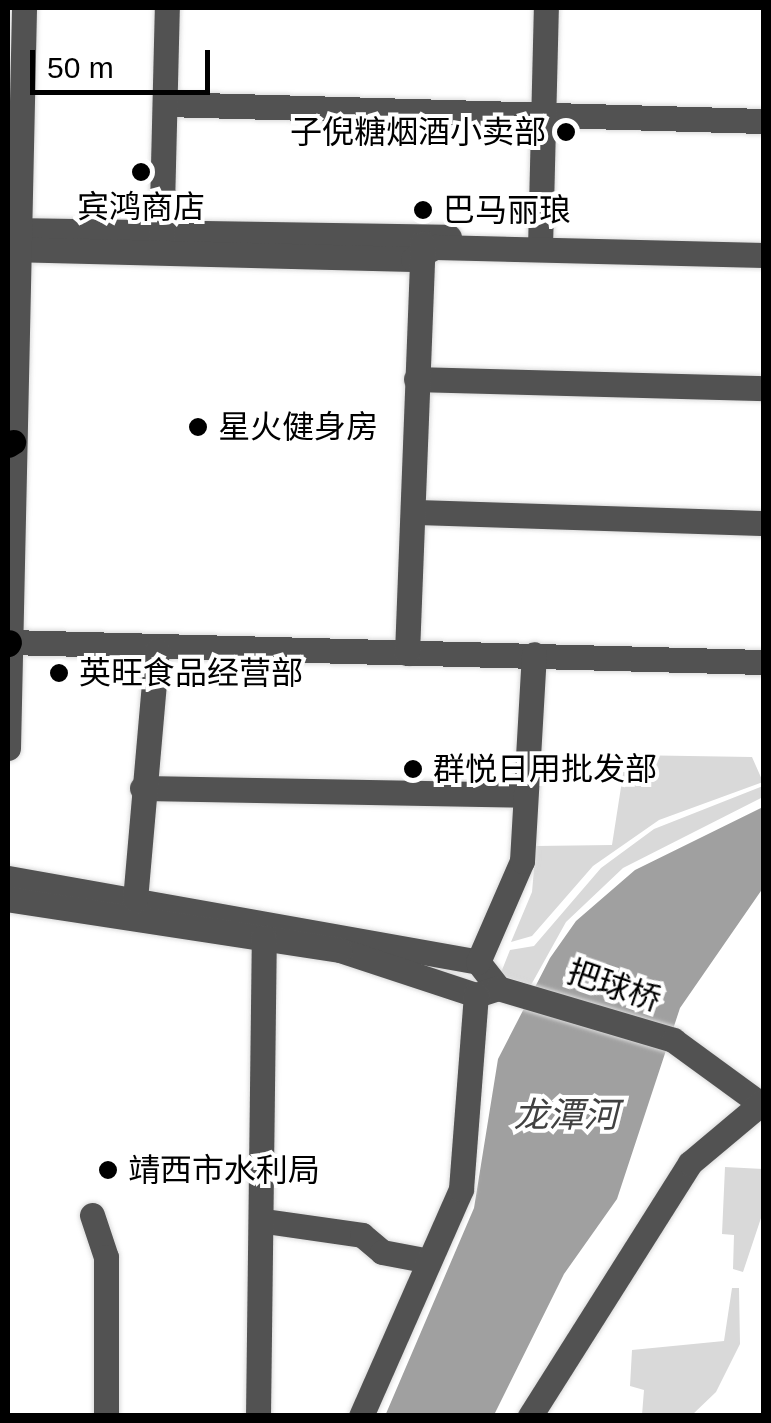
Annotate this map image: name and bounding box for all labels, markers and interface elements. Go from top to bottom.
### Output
scale bar [35,30,215,92]
text: 50 m [47,51,114,84]
place label: 子倪糖烟酒小卖部 [290,113,546,151]
marker: 子倪糖烟酒小卖部 [555,121,577,143]
marker: 宾鸿商店 [130,161,152,183]
place label: 宾鸿商店 [77,188,205,226]
place label: 巴马丽琅 [443,191,571,229]
marker: 巴马丽琅 [412,199,434,221]
place label: 星火健身房 [218,408,378,446]
marker: 星火健身房 [187,416,209,438]
place label: 英旺食品经营部 [79,654,303,692]
marker: 英旺食品经营部 [48,662,70,684]
place label: 群悦日用批发部 [433,750,657,788]
marker: 群悦日用批发部 [402,758,424,780]
street label: 把球桥 [562,952,666,1020]
water label: 龙潭河 [514,1094,618,1136]
place label: 靖西市水利局 [128,1151,320,1189]
marker: 靖西市水利局 [97,1159,119,1181]

